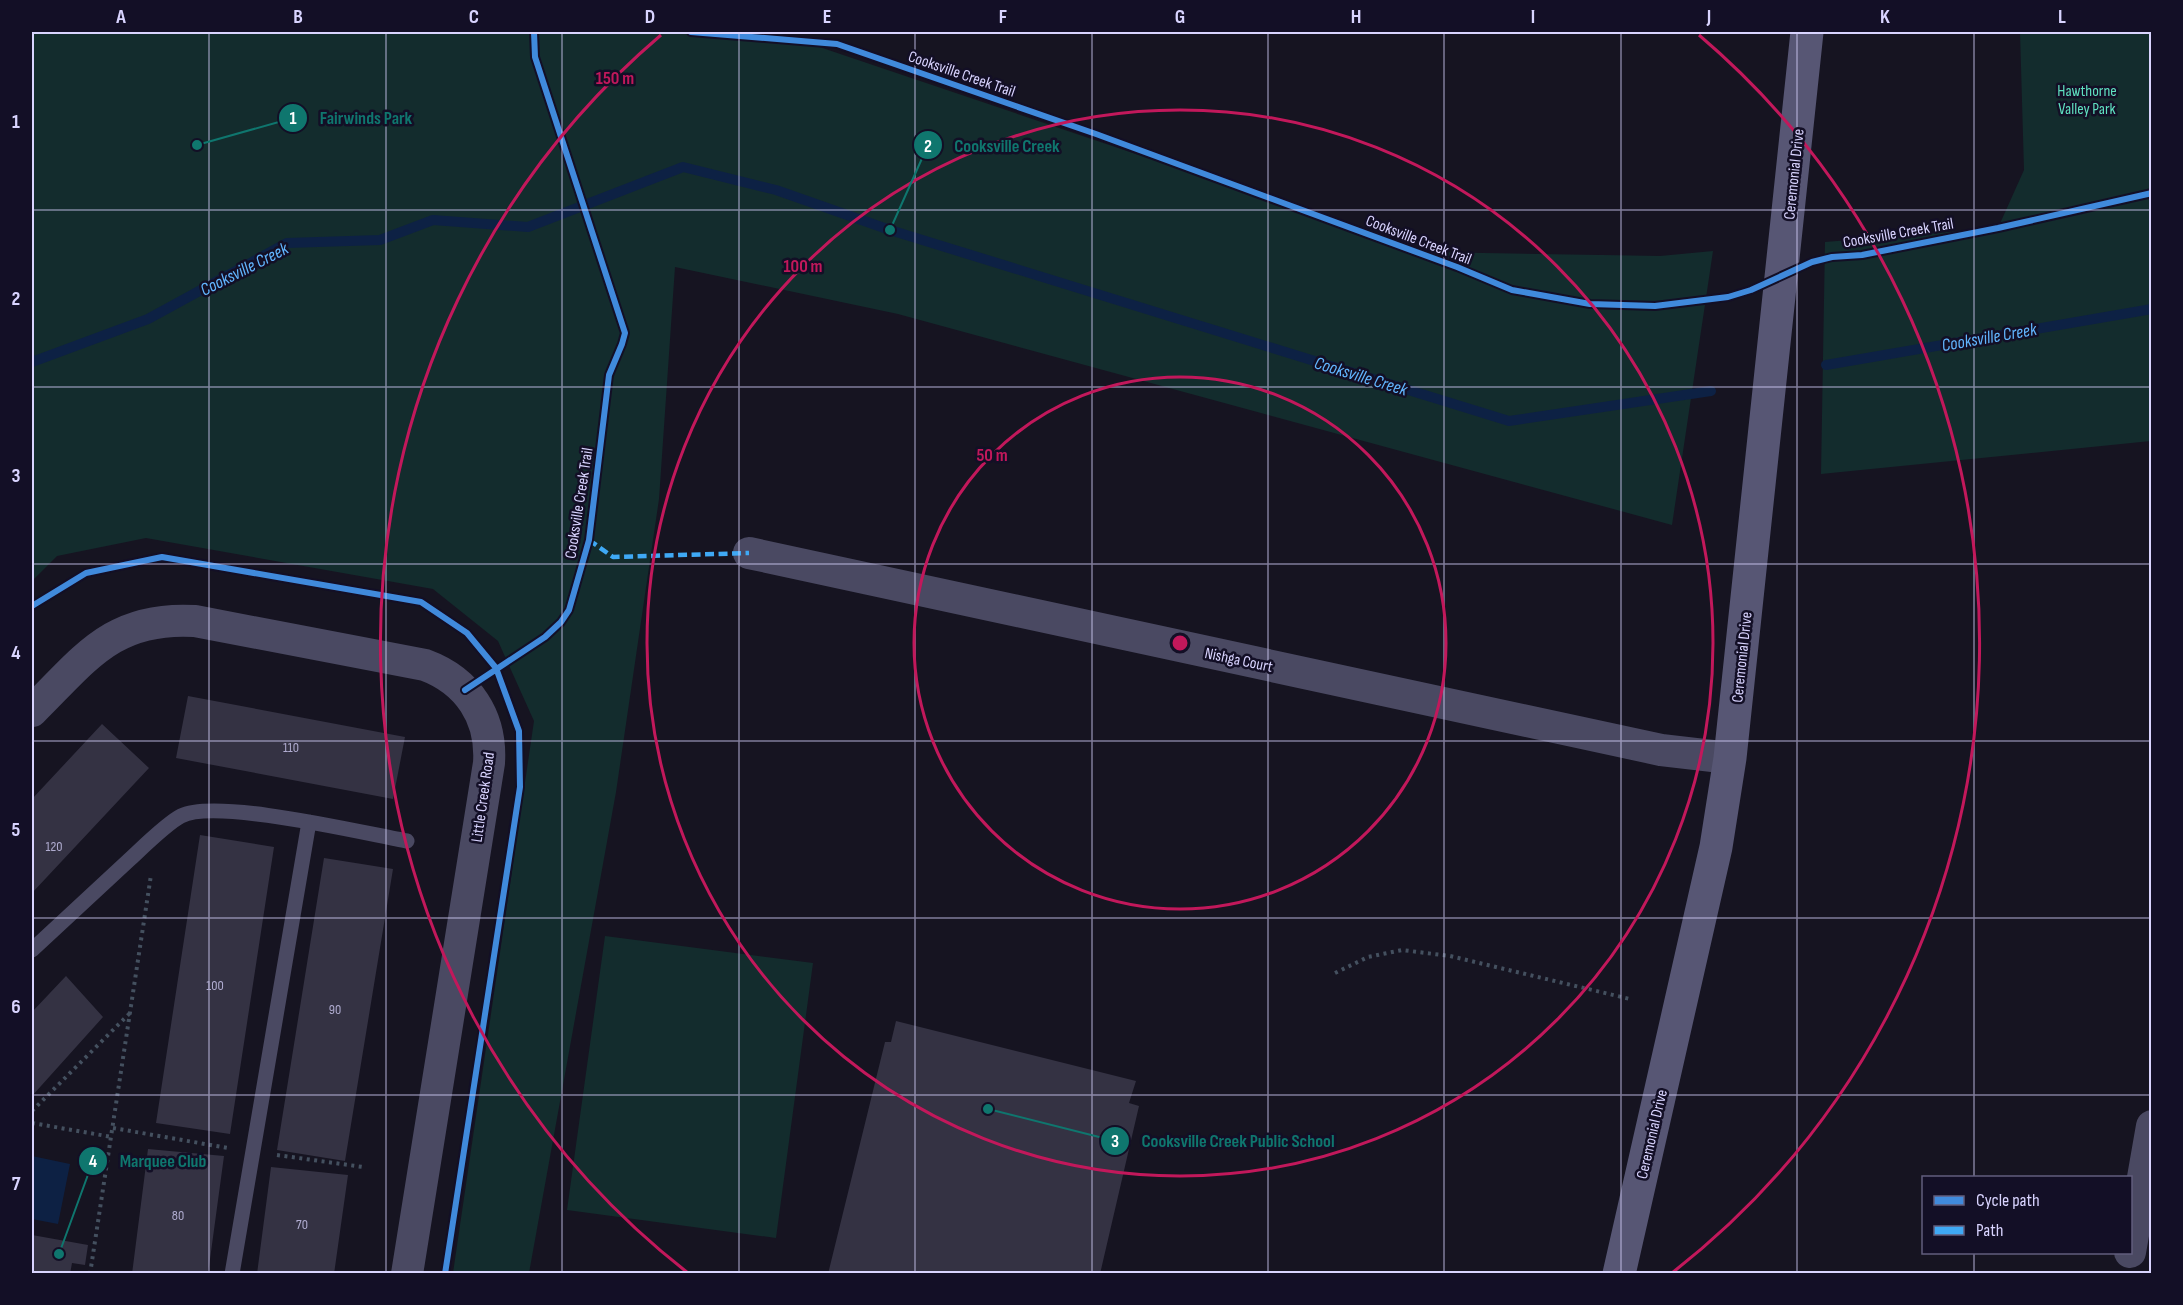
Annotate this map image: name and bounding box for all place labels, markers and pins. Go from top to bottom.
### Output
callout: Fairwinds Park [278,100,424,136]
callout: Cooksville Creek [913,127,1072,163]
centre of rings [1170,633,1190,653]
callout: Cooksville Creek Public School [1100,1123,1347,1159]
callout: Marquee Club [78,1143,218,1179]

